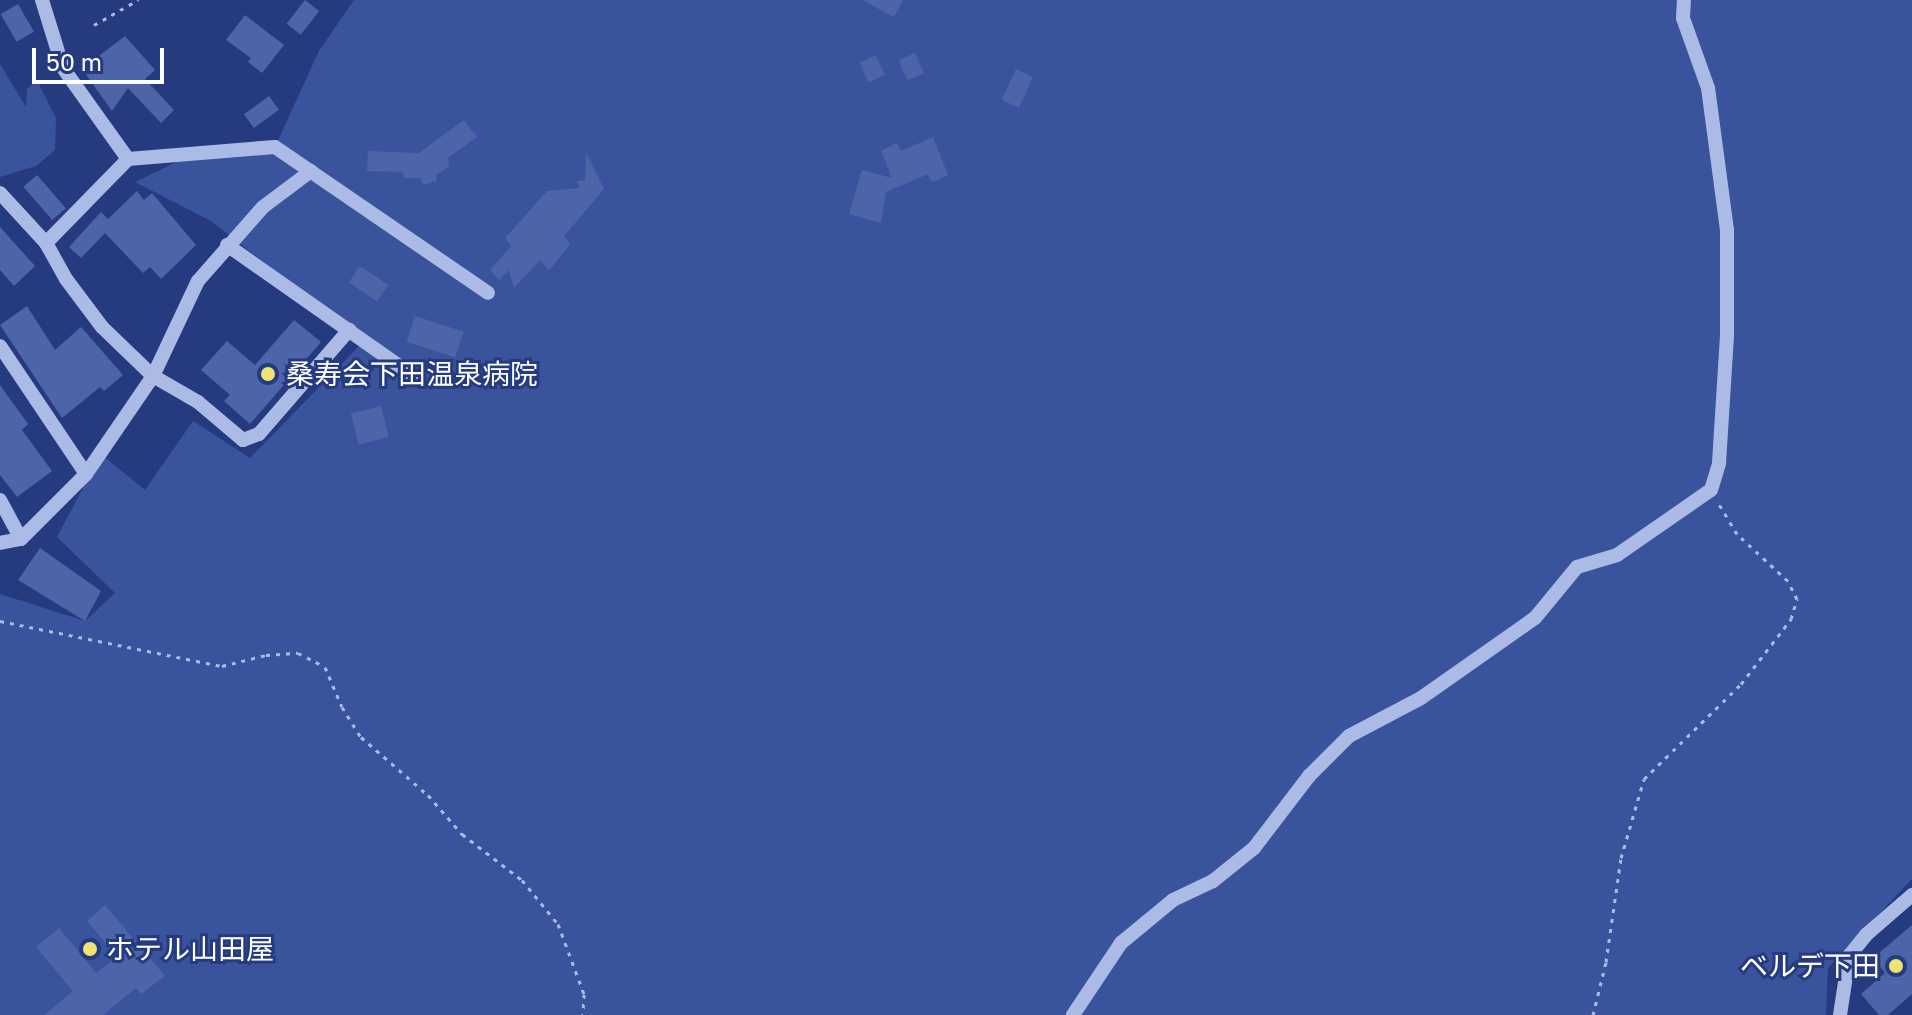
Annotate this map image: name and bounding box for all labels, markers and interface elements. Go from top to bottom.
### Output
scale bar [36,32,168,82]
text: 50 m [46,47,102,76]
place label: 桑寿会下田温泉病院 [286,357,538,391]
marker: 桑寿会下田温泉病院 [257,363,279,385]
place label: ホテル山田屋 [106,932,274,966]
marker: ホテル山田屋 [81,940,99,958]
place label: ベルデ下田 [1740,949,1880,983]
marker: ベルデ下田 [1887,957,1905,975]

